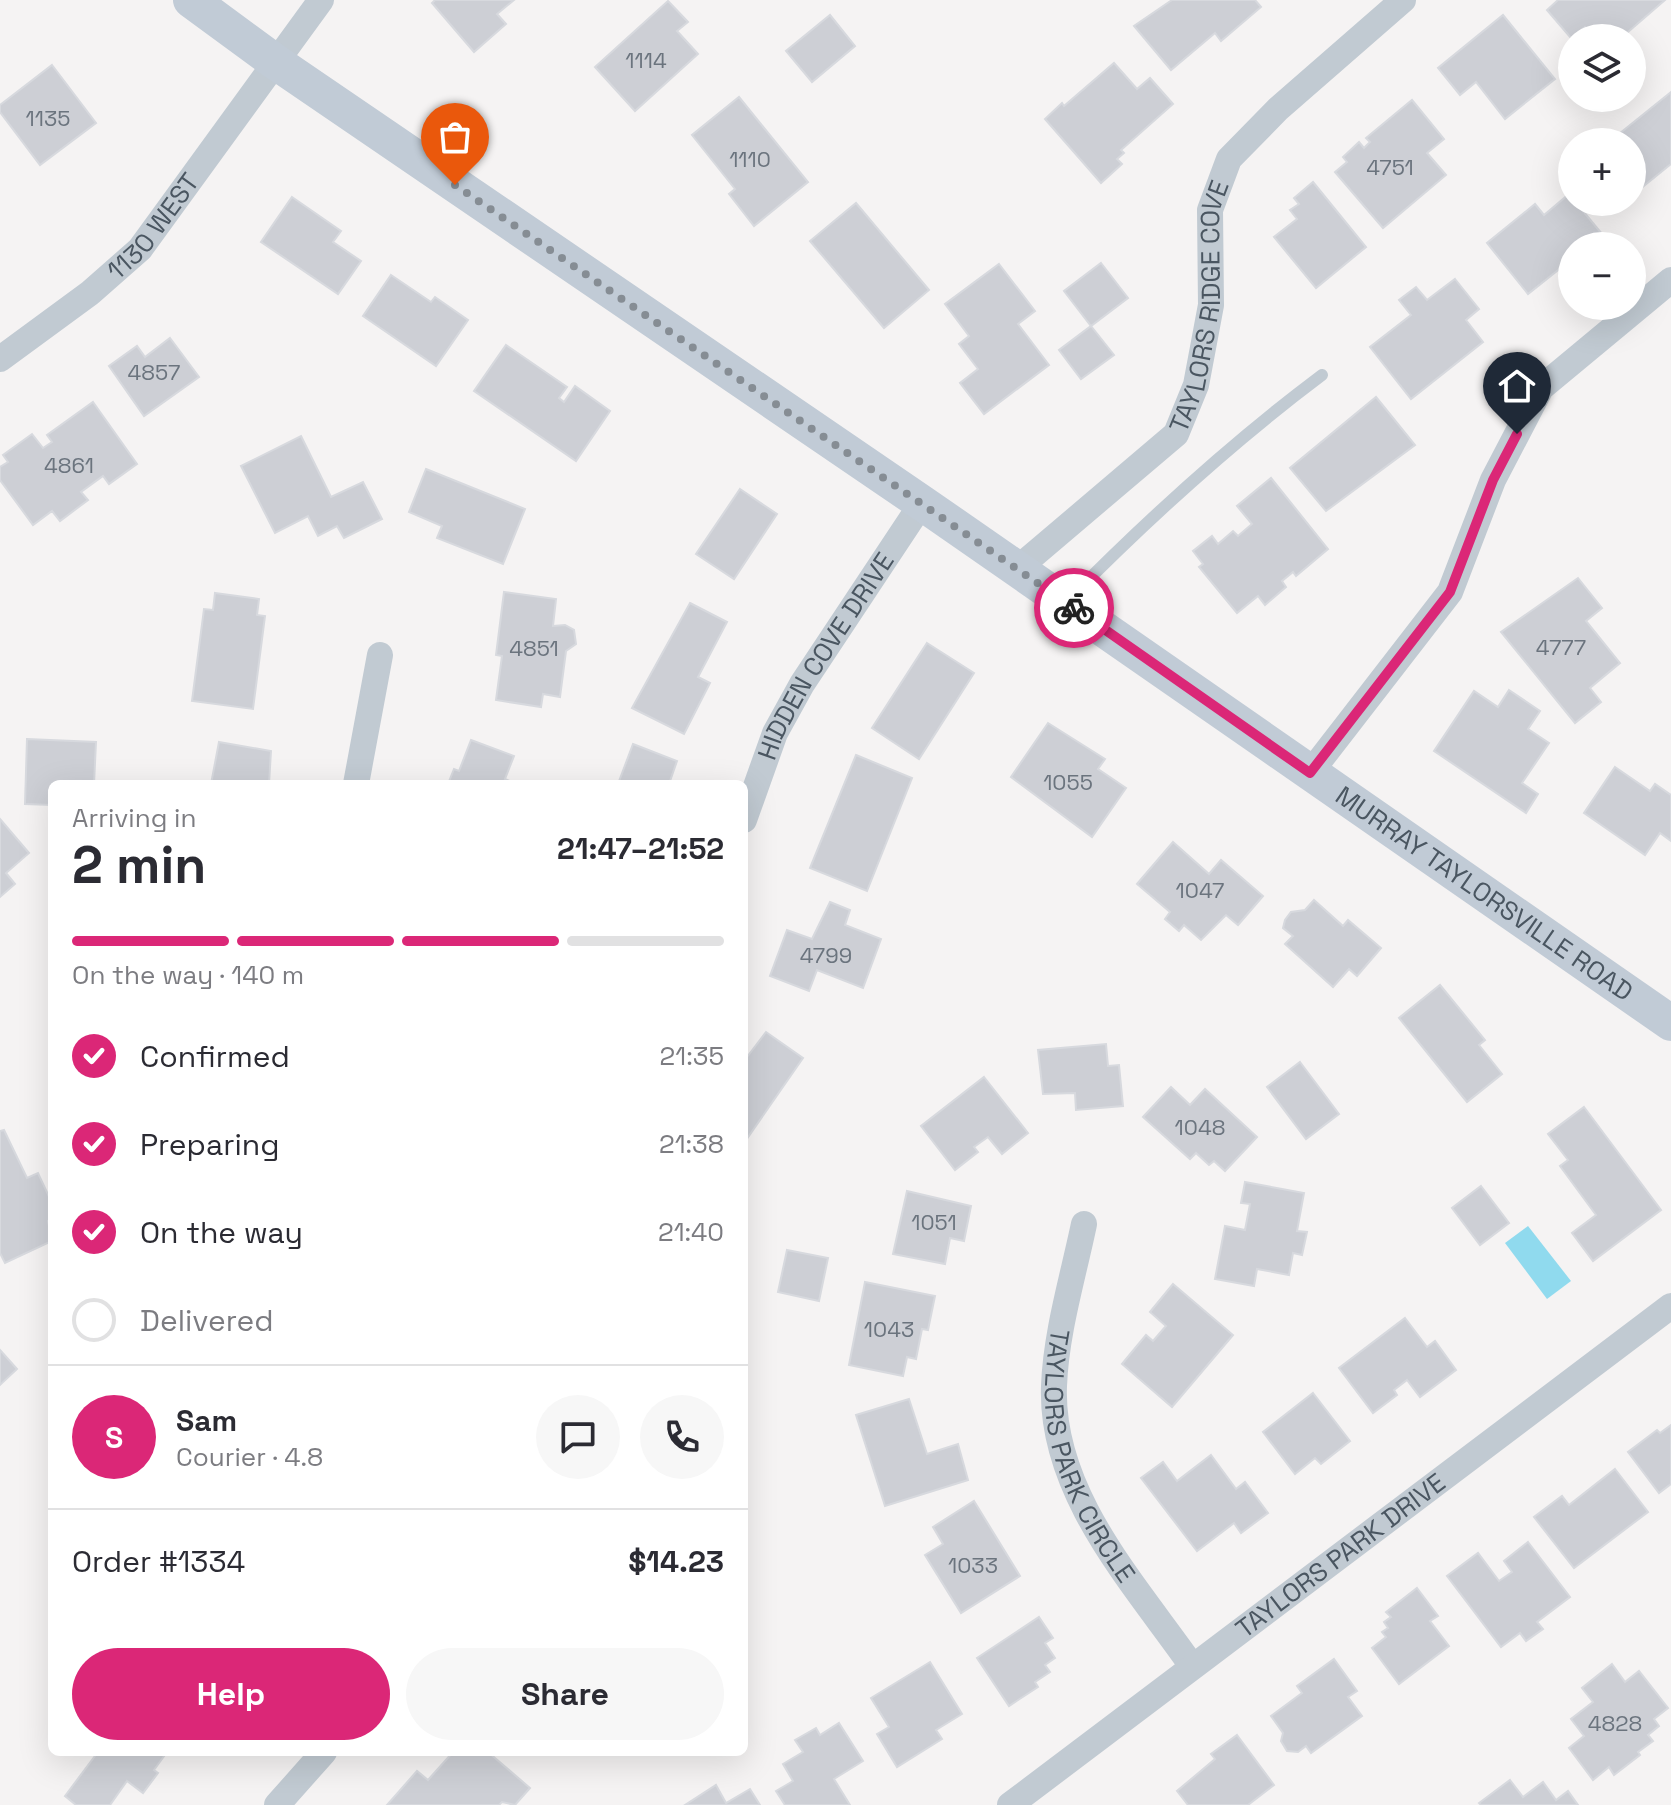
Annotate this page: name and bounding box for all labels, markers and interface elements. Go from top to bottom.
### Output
map controls [1558,24,1646,320]
button: layers [1558,24,1646,112]
house number: 1114 [625,46,667,74]
pin [421,103,489,185]
house number: 1135 [26,104,70,132]
icon: bag [433,115,477,159]
button: + [1558,128,1646,216]
house number: 1110 [729,145,771,173]
house number: 4751 [1366,153,1414,181]
street label: 1130 WEST [100,166,207,287]
street label: TAYLORS RIDGE COVE [1161,176,1237,438]
button: − [1558,232,1646,320]
pin [1483,352,1551,434]
house number: 4857 [128,358,180,386]
icon: home [1495,364,1539,408]
house number: 4861 [44,451,94,479]
street label: HIDDEN COVE DRIVE [750,546,902,764]
courier [1034,568,1114,648]
icon: bike [1052,586,1096,630]
house number: 4777 [1536,633,1586,661]
house number: 4851 [509,634,559,662]
house number: 1055 [1043,768,1093,796]
street label: MURRAY TAYLORSVILLE ROAD [1329,778,1640,1009]
text: Arriving in [72,801,196,835]
text: 21:47–21:52 [557,829,724,868]
text: 2 min [72,832,206,898]
house number: 1047 [1176,876,1224,904]
house number: 4799 [800,941,852,969]
text: On the way · 140 m [72,958,304,992]
icon: check [72,1034,116,1078]
text: Confirmed [140,1037,290,1076]
text: 21:35 [660,1039,724,1073]
house number: 1048 [1175,1113,1225,1141]
icon: check [72,1122,116,1166]
text: Preparing [140,1125,279,1164]
text: 21:38 [659,1127,724,1161]
house number: 1051 [911,1208,957,1236]
icon: check [72,1210,116,1254]
text: On the way [140,1213,303,1252]
text: 21:40 [658,1215,724,1249]
text: Delivered [140,1301,274,1340]
house number: 1043 [864,1315,914,1343]
street label: TAYLORS PARK CIRCLE [1037,1326,1143,1589]
button: chat [536,1395,620,1479]
button: phone [640,1395,724,1479]
text: Sam [176,1401,237,1440]
text: S [105,1418,123,1457]
text: Courier · 4.8 [176,1440,323,1474]
street label: TAYLORS PARK DRIVE [1229,1465,1452,1646]
text: Order #1334 [72,1542,245,1581]
text: $14.23 [628,1542,724,1581]
house number: 1033 [948,1551,998,1579]
button: Help [72,1648,390,1740]
button: Share [406,1648,724,1740]
house number: 4828 [1588,1709,1642,1737]

